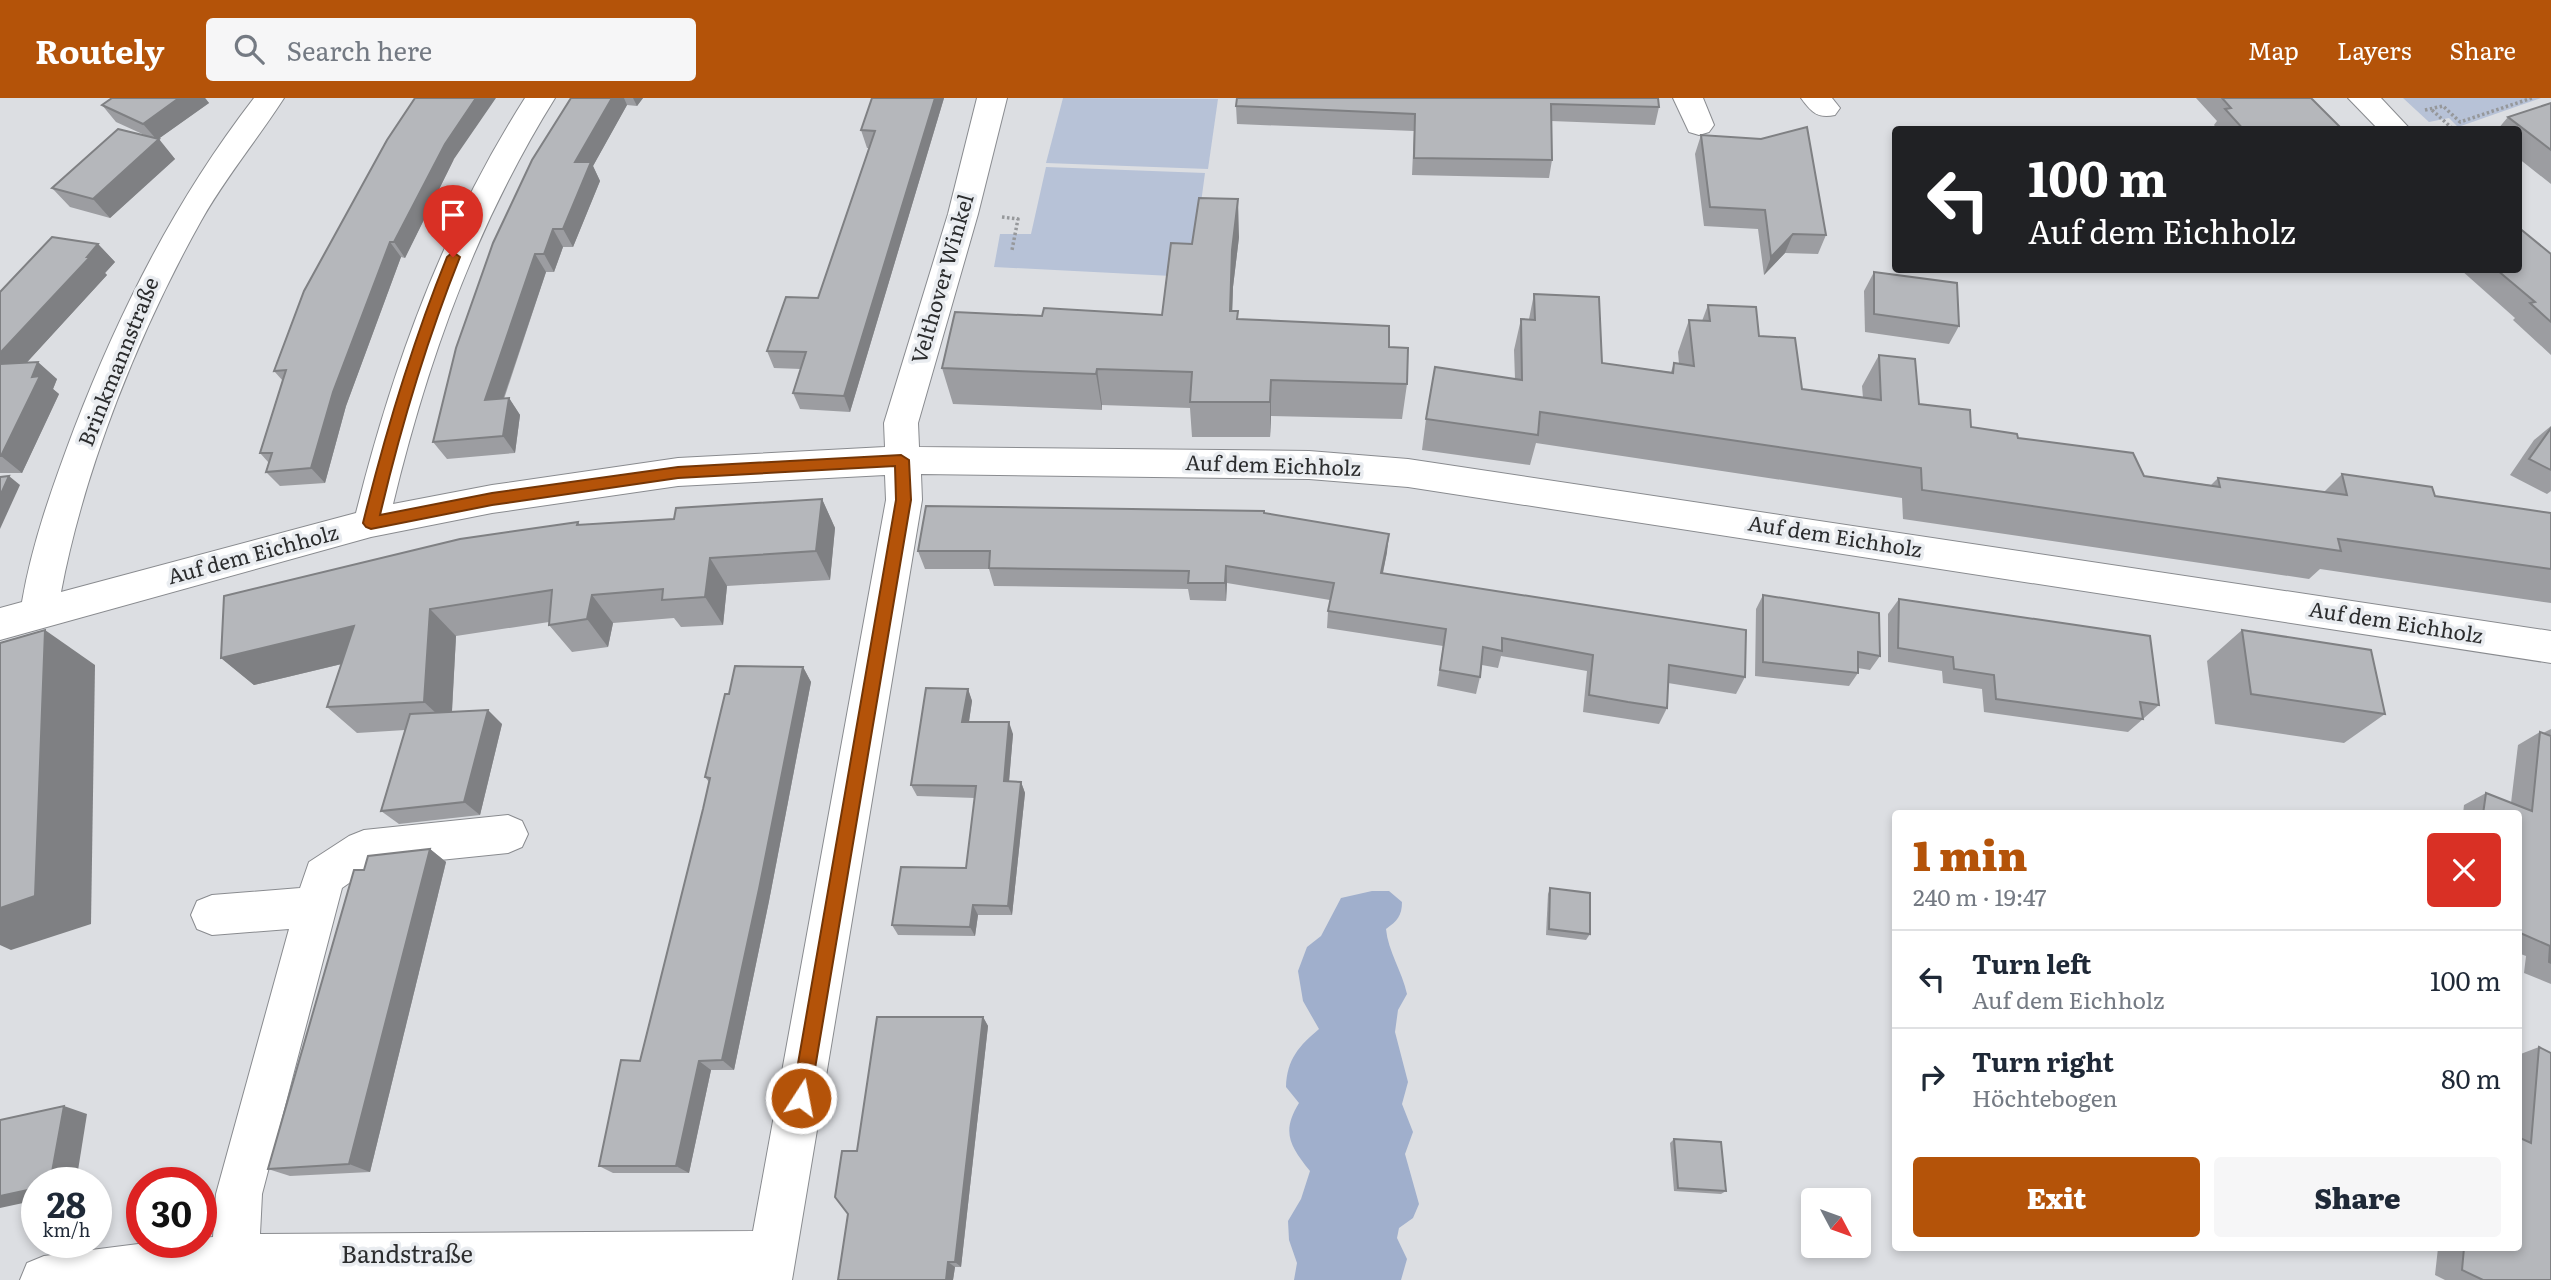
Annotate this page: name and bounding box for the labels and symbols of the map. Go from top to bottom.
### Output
pin [423,185,483,257]
street label: Velthover Winkel [902,190,980,367]
street label: Brinkmannstraße [69,272,165,450]
street label: Auf dem Eichholz [1185,445,1361,482]
street label: Auf dem Eichholz [1746,505,1925,564]
street label: Auf dem Eichholz [163,515,341,590]
street label: Auf dem Eichholz [2307,591,2486,650]
position arrow [764,1061,838,1135]
speed limit sign: 30 [126,1167,217,1258]
north arrow [1801,1188,1871,1258]
street label: Bandstraße [341,1235,473,1270]

